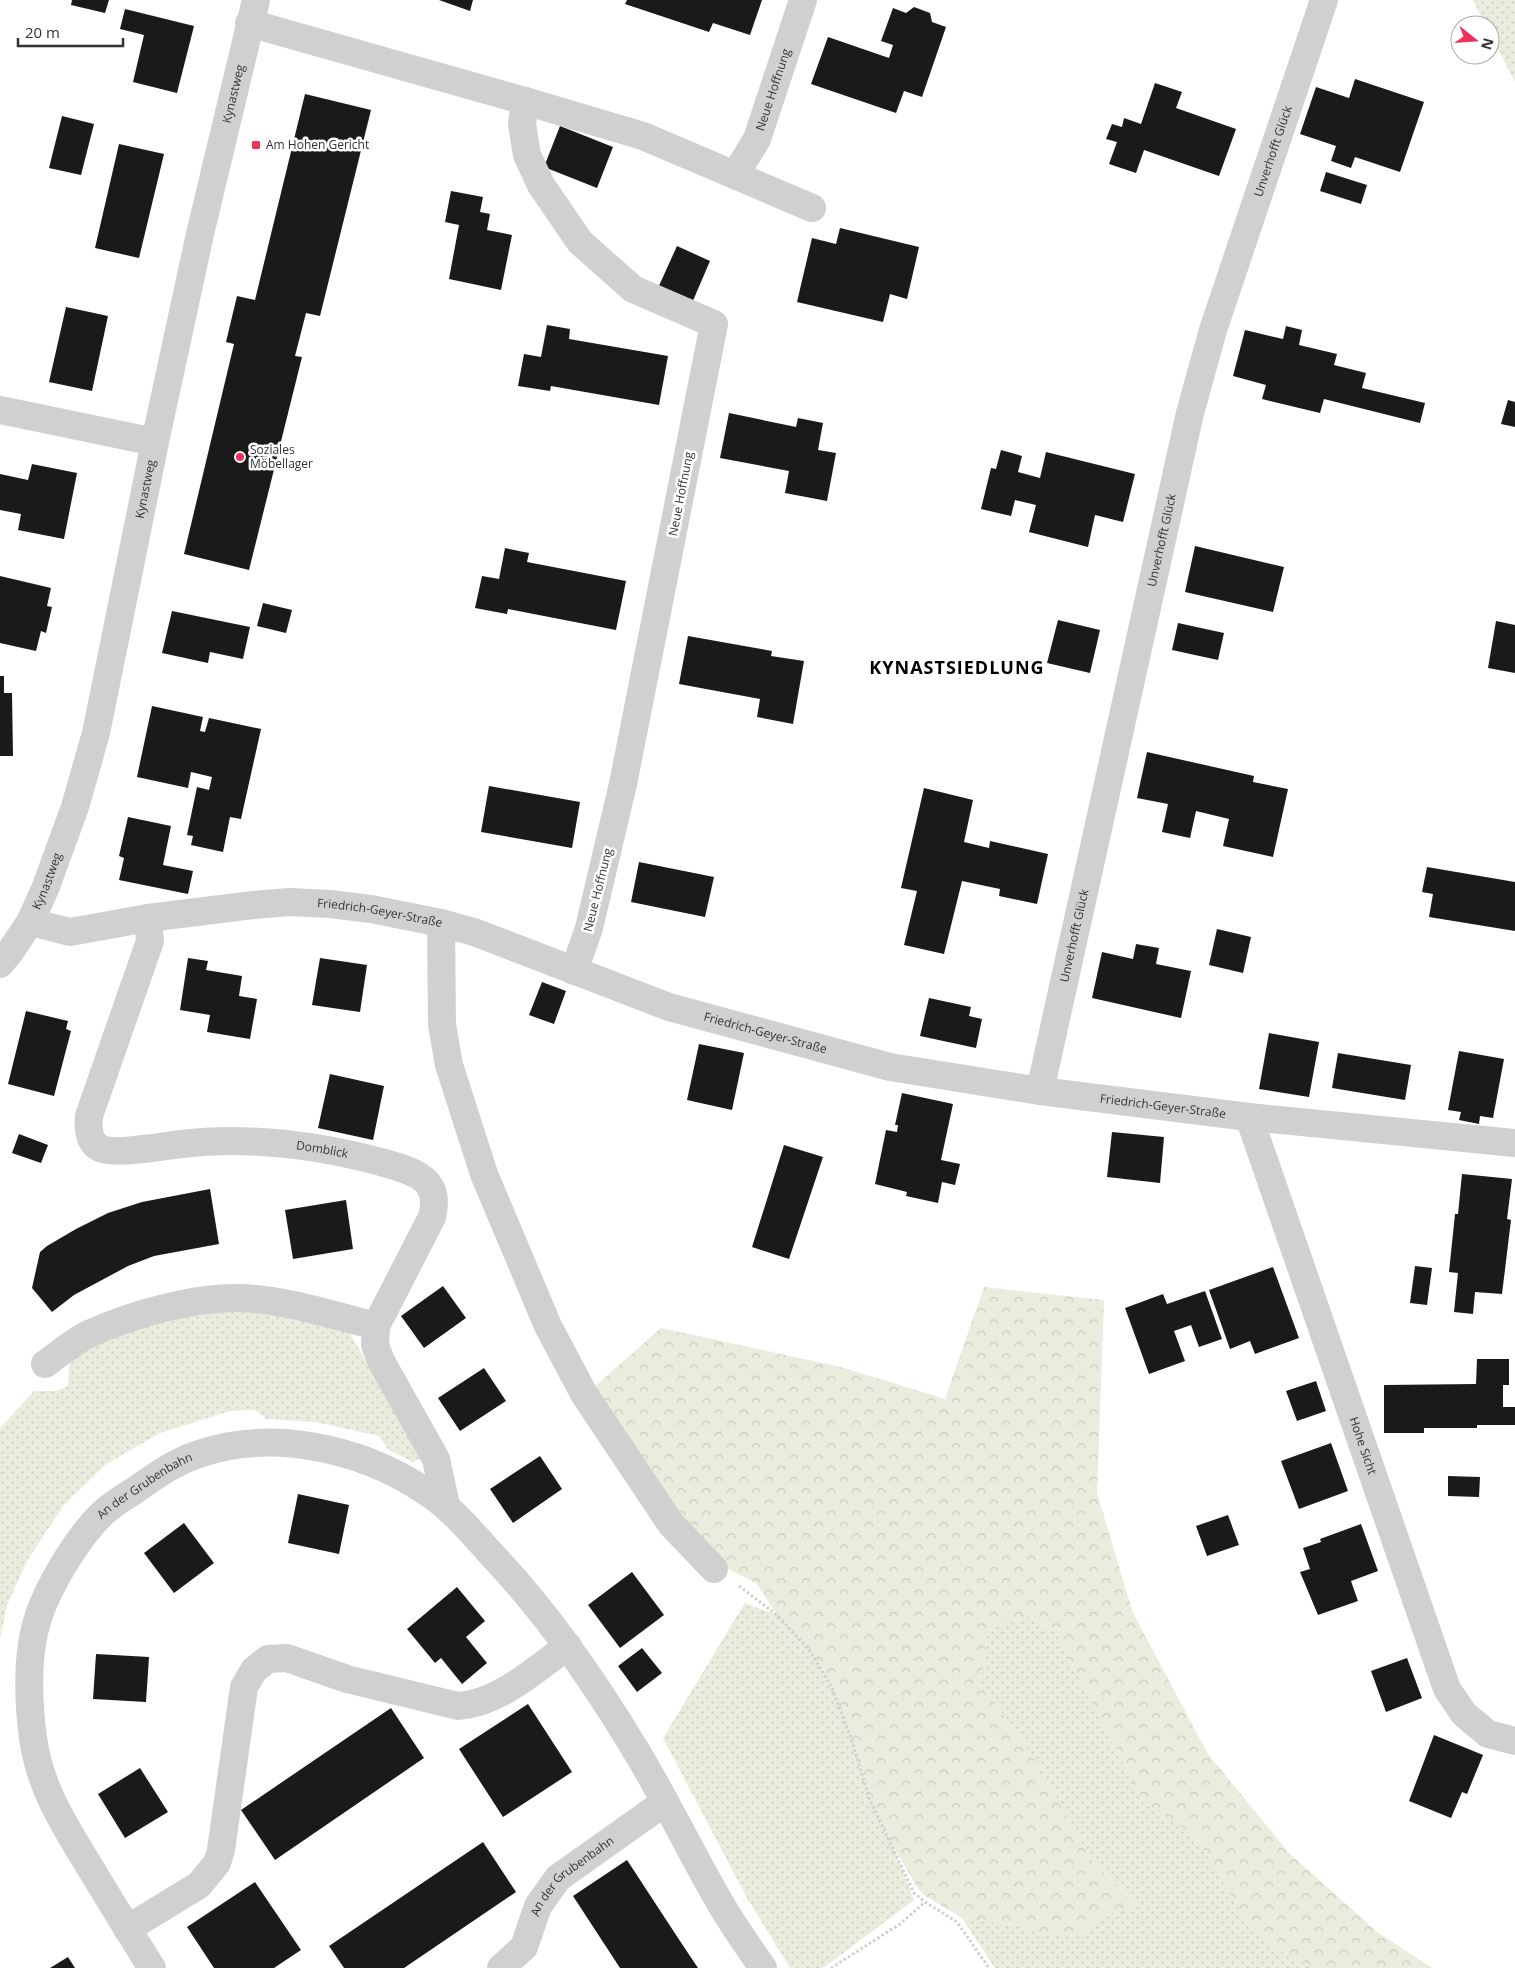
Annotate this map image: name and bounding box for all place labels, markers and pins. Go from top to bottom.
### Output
place label: Am Hohen Gericht [266,136,369,153]
marker: Am Hohen Gericht [250,139,262,151]
place label: Soziales Möbellager [250,441,313,472]
marker: Soziales Möbellager [234,451,246,463]

